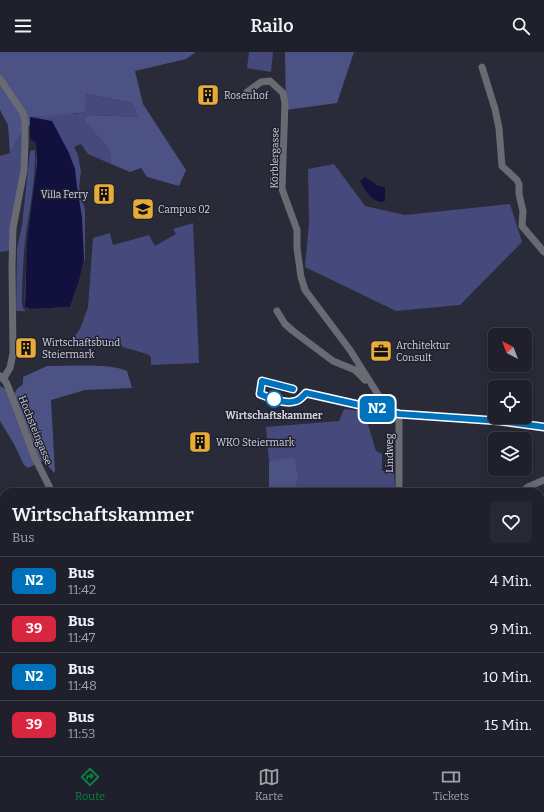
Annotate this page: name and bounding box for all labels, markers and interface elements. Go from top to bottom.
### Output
icon: menu [12,15,34,37]
text: Railo [250,15,294,37]
icon: search [510,15,532,37]
building icon: Rosenhof [195,82,221,108]
place label: Rosenhof [224,90,270,102]
street label: Körblergasse [268,127,282,189]
building icon: Villa Ferry [91,181,117,207]
place label: Villa Ferry [41,189,89,201]
school or university icon: Campus 02 [130,196,156,222]
place label: Campus 02 [158,204,210,216]
north arrow [488,328,532,372]
map controls [488,328,532,476]
building icon: Wirtschaftsbund Steiermark [13,335,39,361]
place label: Wirtschaftsbund Steiermark [42,337,120,361]
office icon: Architektur Consult [368,338,394,364]
place label: Architektur Consult [396,340,451,364]
button: locate [488,380,532,424]
marker: Wirtschaftskammer [265,390,283,408]
street label: Hochsteingasse [16,394,54,467]
line badge: N2 [359,396,395,422]
text: N2 [368,400,386,417]
place label: Wirtschaftskammer [226,410,323,422]
building icon: WKO Steiermark [187,429,213,455]
button: layers [488,432,532,476]
street label: Lindweg [384,433,396,473]
place label: WKO Steiermark [216,437,295,449]
button: heart [490,501,532,543]
text: Wirtschaftskammer [12,503,194,526]
text: Bus [12,530,34,545]
text: Bus [68,564,94,582]
text: N2 [25,572,43,589]
text: 4 Min. [490,572,532,590]
text: 11:42 [68,582,96,597]
text: Bus [68,612,94,630]
text: 39 [26,620,42,637]
text: 9 Min. [490,620,532,638]
text: 11:47 [68,630,95,645]
text: Bus [68,660,94,678]
text: N2 [25,668,43,685]
text: 10 Min. [483,668,532,686]
text: 11:48 [68,678,97,693]
text: Bus [68,708,94,726]
text: 39 [26,716,42,733]
text: 15 Min. [484,716,532,734]
text: 11:53 [68,726,95,741]
tab: Route [75,766,105,803]
tab: Karte [255,766,283,803]
tab: Tickets [433,766,469,803]

